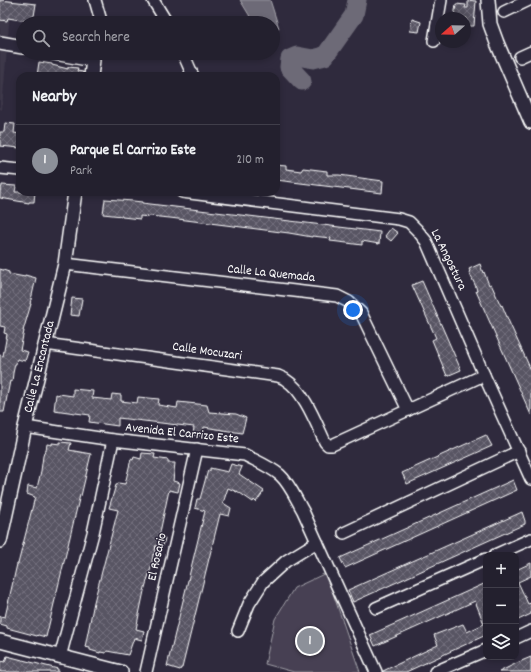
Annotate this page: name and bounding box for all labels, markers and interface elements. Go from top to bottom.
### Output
north arrow [435,12,471,48]
search box [16,16,280,60]
icon: search [30,27,52,49]
text: Search here [62,27,130,49]
text: Nearby [32,86,76,110]
text: Parque El Carrizo Este [70,140,196,162]
text: 1 [44,151,46,170]
text: 210 m [236,151,264,170]
text: Park [70,162,92,181]
street label: La Angostura [425,226,471,295]
street label: Calle La Quemada [226,260,317,288]
your location [343,300,363,320]
street label: Calle La Encantada [19,318,61,415]
street label: Calle Mocuzari [171,338,244,366]
street label: Avenida El Carrizo Este [124,419,240,449]
street label: El Rosario [143,531,173,583]
map controls [483,552,519,660]
button: + [483,552,519,588]
button: − [483,588,519,624]
button: layers [483,624,519,660]
pin: 1 [297,626,323,656]

